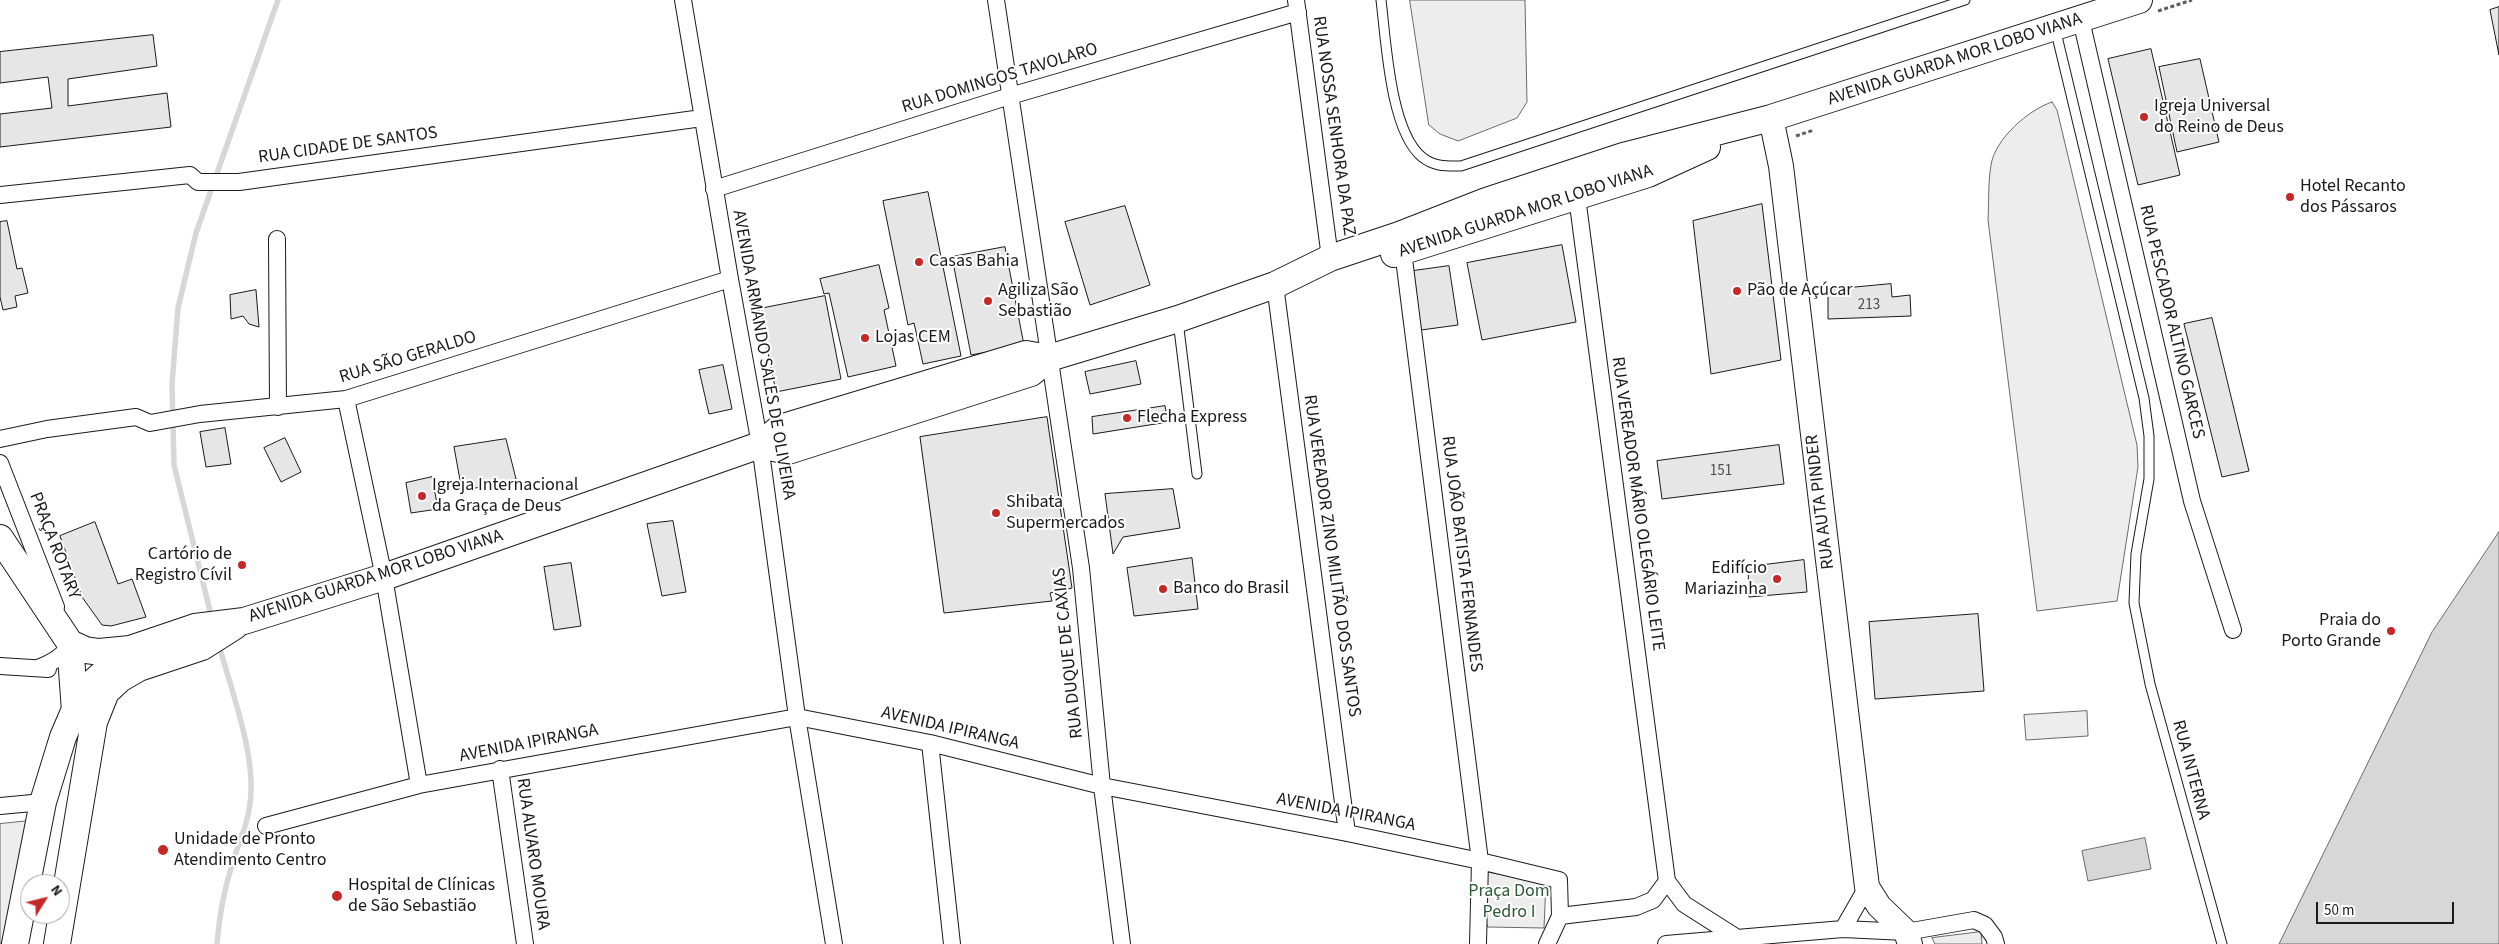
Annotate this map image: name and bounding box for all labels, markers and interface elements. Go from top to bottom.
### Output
street label: AVENIDA GUARDA MOR LOBO VIANA [1825,9,2085,111]
street label: RUA NOSSA SENHORA DA PAZ [1307,15,1359,237]
street label: RUA DOMINGOS TAVOLARO [899,39,1101,119]
place label: Igreja Universal do Reino de Deus [2154,96,2284,138]
marker: Igreja Universal do Reino de Deus [2138,111,2150,123]
street label: RUA CIDADE DE SANTOS [257,123,439,169]
street label: AVENIDA GUARDA MOR LOBO VIANA [1396,161,1656,263]
place label: Hotel Recanto dos Pássaros [2300,176,2406,218]
marker: Hotel Recanto dos Pássaros [2284,191,2296,203]
street label: RUA PESCADOR ALTINO GARCES [2134,203,2208,441]
street label: AVENIDA ARMANDO SALES DE OLIVEIRA [727,208,799,502]
place label: Casas Bahia [929,251,1019,273]
marker: Casas Bahia [913,256,925,268]
place label: Agiliza São Sebastião [998,280,1079,322]
place label: Pão de Açúcar [1747,280,1852,302]
marker: Pão de Açúcar [1731,285,1743,297]
marker: Agiliza São Sebastião [982,295,994,307]
house number: 213 [1858,297,1880,315]
street label: RUA SÃO GERALDO [337,327,479,389]
place label: Lojas CEM [875,327,951,349]
marker: Lojas CEM [859,332,871,344]
street label: RUA VEREADOR MÁRIO OLEGÁRIO LEITE [1606,355,1668,653]
street label: RUA VEREADOR ZINO MILITÃO DOS SANTOS [1298,394,1364,718]
place label: Flecha Express [1137,407,1247,429]
marker: Flecha Express [1121,412,1133,424]
street label: RUA AUTA PINDER [1802,433,1840,571]
street label: RUA JOÃO BATISTA FERNANDES [1436,435,1486,673]
house number: 151 [1710,463,1732,481]
place label: Igreja Internacional da Graça de Deus [432,475,578,518]
street label: PRAÇA ROTARY [24,489,84,603]
marker: Igreja Internacional da Graça de Deus [416,490,428,502]
place label: Shibata Supermercados [1006,492,1125,534]
marker: Shibata Supermercados [990,507,1002,519]
street label: AVENIDA GUARDA MOR LOBO VIANA [246,526,506,628]
place label: Cartório de Registro Cívil [135,544,232,586]
place label: Edifício Mariazinha [1684,558,1767,600]
marker: Cartório de Registro Cívil [236,559,248,571]
street label: RUA DUQUE DE CAXIAS [1049,566,1089,740]
marker: Edifício Mariazinha [1771,573,1783,585]
place label: Banco do Brasil [1173,578,1289,600]
marker: Banco do Brasil [1157,583,1169,595]
place label: Praia do Porto Grande [2281,610,2381,652]
marker: Praia do Porto Grande [2385,625,2397,637]
street label: AVENIDA IPIRANGA [879,703,1021,755]
street label: RUA INTERNA [2166,718,2214,822]
street label: AVENIDA IPIRANGA [458,720,600,768]
street label: RUA ALVARO MOURA [511,777,553,931]
street label: AVENIDA IPIRANGA [1275,789,1417,837]
place label: Unidade de Pronto Atendimento Centro [174,829,326,872]
marker: Unidade de Pronto Atendimento Centro [156,843,170,857]
north arrow [20,874,70,924]
place label: Hospital de Clínicas de São Sebastião [348,875,495,918]
text: N [45,881,67,900]
park label: Praça Dom Pedro I [1468,881,1550,924]
marker: Hospital de Clínicas de São Sebastião [330,889,344,903]
scale bar [2319,892,2456,924]
text: 50 m [2324,900,2354,921]

